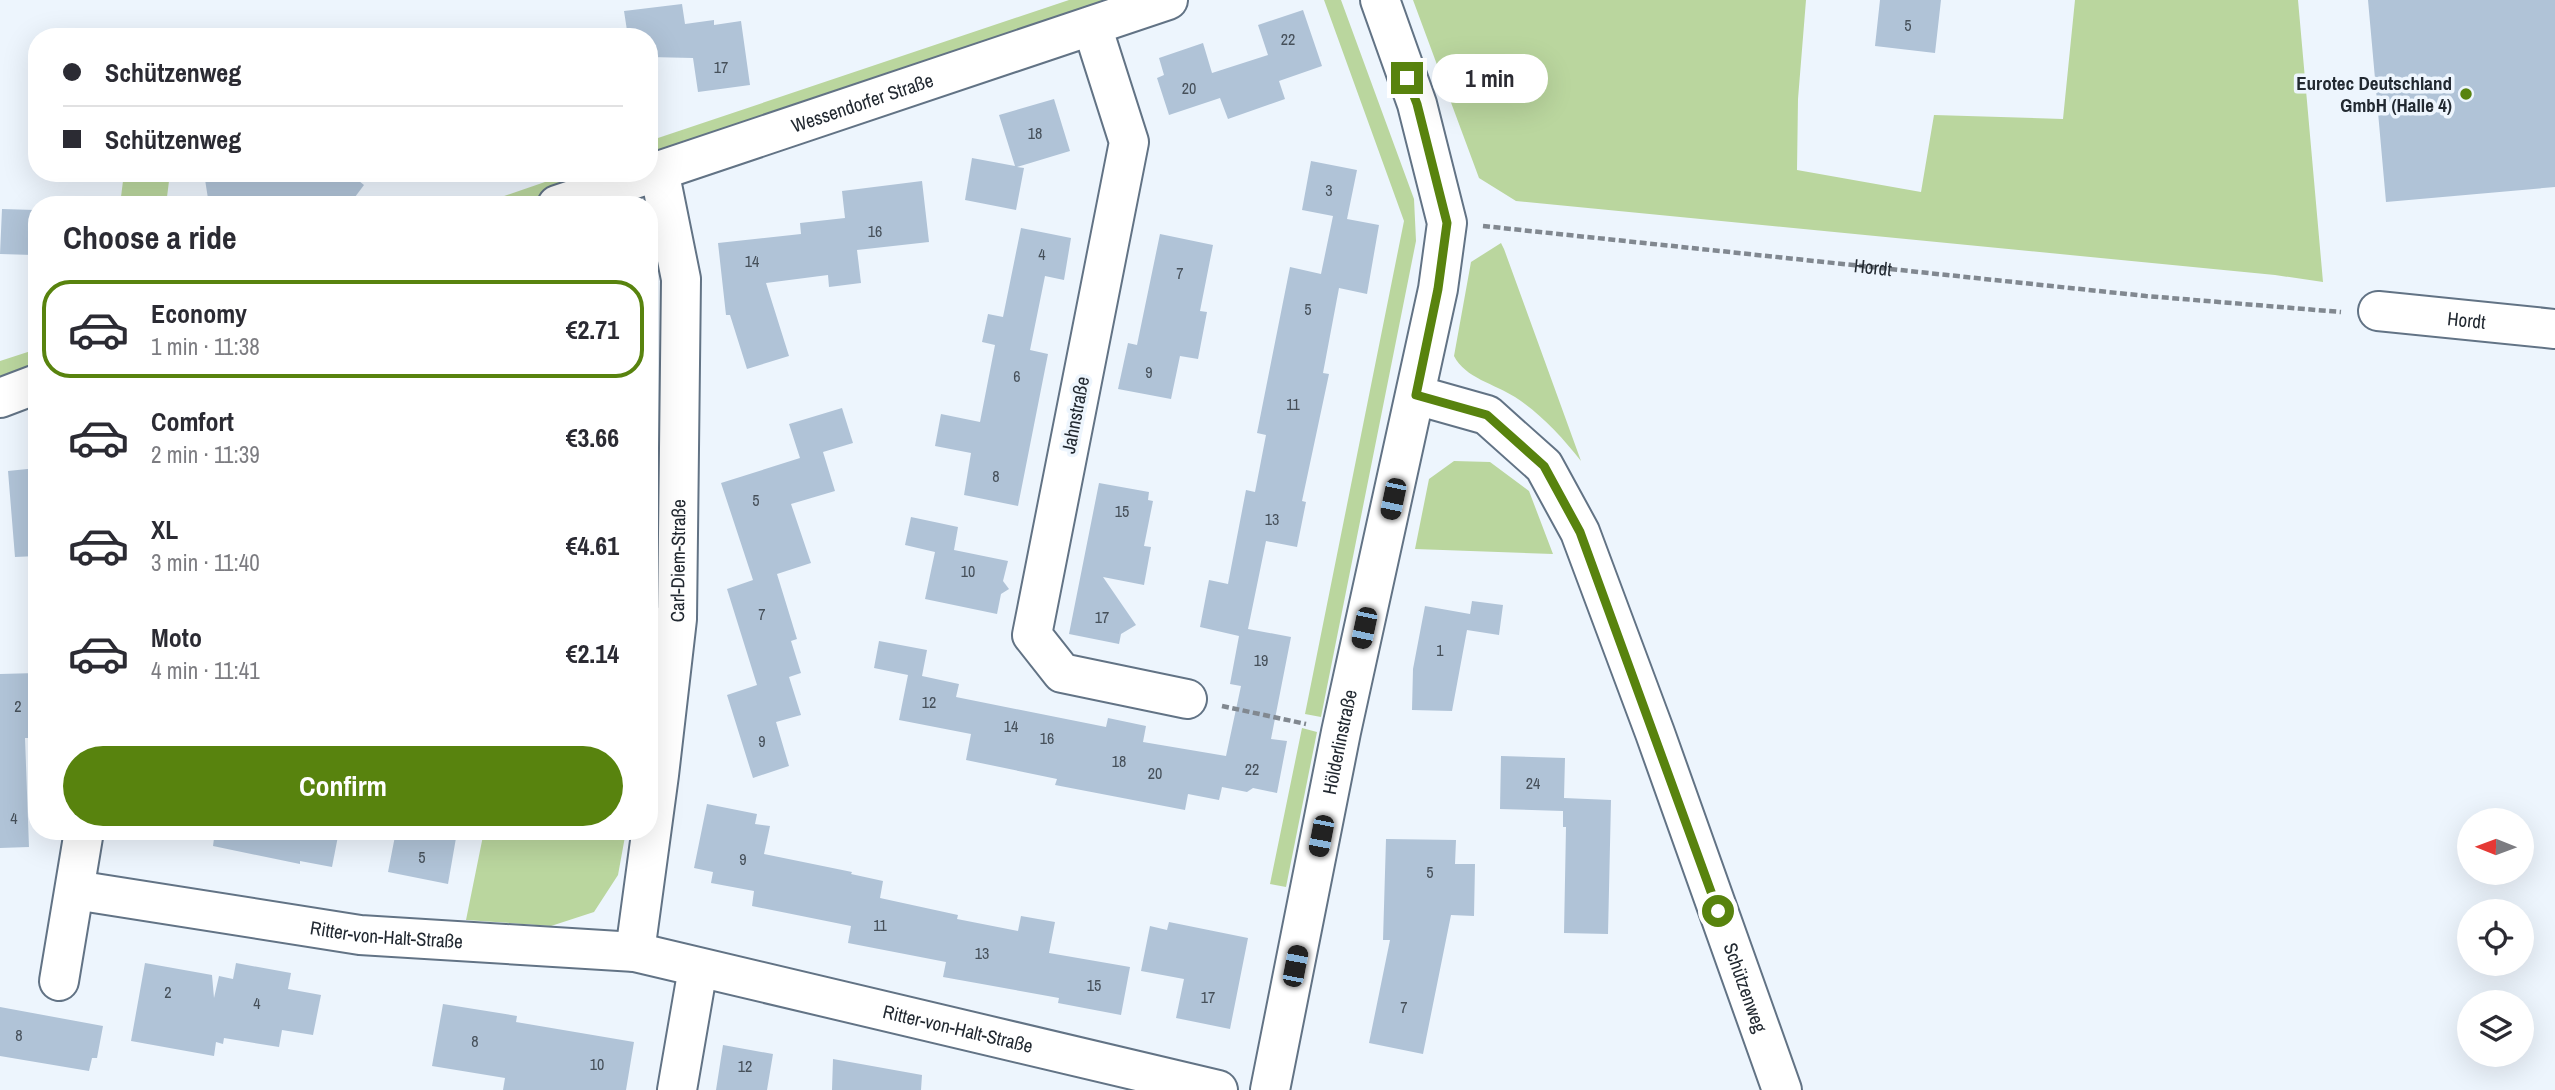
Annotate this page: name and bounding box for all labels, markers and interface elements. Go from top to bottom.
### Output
house number: 5 [1904,14,1912,36]
house number: 22 [1281,28,1295,50]
callout: 1 min [1432,54,1547,102]
text: Schützenweg [105,55,241,90]
house number: 17 [714,56,728,78]
route end [1391,62,1423,94]
text: 1 min [1465,63,1515,94]
street label: Wessendorfer Straße [788,67,937,138]
place label: Eurotec Deutschland GmbH (Halle 4) [2296,70,2452,118]
house number: 20 [1182,77,1196,99]
marker: Eurotec Deutschland GmbH (Halle 4) [2458,86,2474,102]
text: Schützenweg [105,122,241,157]
house number: 18 [1028,122,1042,144]
house number: 3 [1325,179,1333,201]
text: Choose a ride [63,216,237,259]
house number: 16 [868,220,882,242]
house number: 4 [1038,243,1046,265]
house number: 14 [745,250,759,272]
street label: Hordt [1853,252,1894,282]
house number: 7 [1176,262,1184,284]
text: Economy [151,296,247,331]
icon: car [67,298,130,361]
house number: 5 [1304,298,1312,320]
street label: Hordt [2446,305,2487,335]
text: €2.71 [566,312,619,347]
text: 1 min · 11:38 [151,331,260,362]
house number: 9 [1145,361,1153,383]
house number: 6 [1013,365,1021,387]
street label: Jahnstraße [1055,374,1095,456]
house number: 11 [1286,393,1301,415]
text: Comfort [151,404,234,439]
icon: car [67,406,130,469]
text: €3.66 [566,420,619,455]
text: 2 min · 11:39 [151,439,260,470]
house number: 8 [992,465,1000,487]
car [1379,476,1408,522]
house number: 5 [752,489,760,511]
street label: Carl-Diem-Straße [664,499,691,622]
house number: 15 [1115,500,1129,522]
house number: 13 [1265,508,1279,530]
text: XL [151,512,178,547]
icon: car [67,514,130,577]
text: €4.61 [566,528,619,563]
text: 3 min · 11:40 [151,547,260,578]
house number: 10 [961,560,975,582]
house number: 7 [758,603,766,625]
car [1350,605,1379,651]
house number: 17 [1095,606,1109,628]
text: Moto [151,620,202,655]
icon: car [67,622,130,685]
text: €2.14 [566,636,619,671]
house number: 1 [1436,639,1444,661]
house number: 19 [1254,649,1268,671]
text: 4 min · 11:41 [151,655,260,686]
street label: Hölderlinstraße [1316,687,1363,797]
house number: 12 [922,691,936,713]
house number: 2 [14,695,22,717]
house number: 14 [1004,715,1018,737]
house number: 16 [1040,727,1054,749]
house number: 9 [758,730,766,752]
button: Confirm [63,746,623,826]
house number: 18 [1112,750,1126,772]
house number: 22 [1245,758,1259,780]
house number: 20 [1148,762,1162,784]
house number: 24 [1526,772,1540,794]
house number: 4 [10,807,18,829]
north arrow [2457,808,2534,886]
map controls [2457,808,2534,1067]
car [1307,813,1336,859]
house number: 5 [418,846,426,868]
house number: 9 [739,848,747,870]
house number: 5 [1426,861,1434,883]
route start [1702,895,1734,927]
button: locate [2457,899,2534,976]
street label: Ritter-von-Halt-Straße [308,914,464,954]
house number: 11 [873,914,888,936]
street label: Schützenweg [1718,939,1774,1036]
house number: 13 [975,942,989,964]
car [1281,943,1310,989]
house number: 15 [1087,974,1101,996]
house number: 2 [164,981,172,1003]
house number: 17 [1201,986,1215,1008]
button: layers [2457,990,2534,1067]
house number: 4 [253,992,261,1014]
house number: 7 [1400,996,1408,1018]
street label: Ritter-von-Halt-Straße [880,998,1036,1059]
house number: 8 [15,1024,23,1046]
house number: 8 [471,1030,479,1052]
house number: 10 [590,1053,604,1075]
house number: 12 [738,1055,752,1077]

